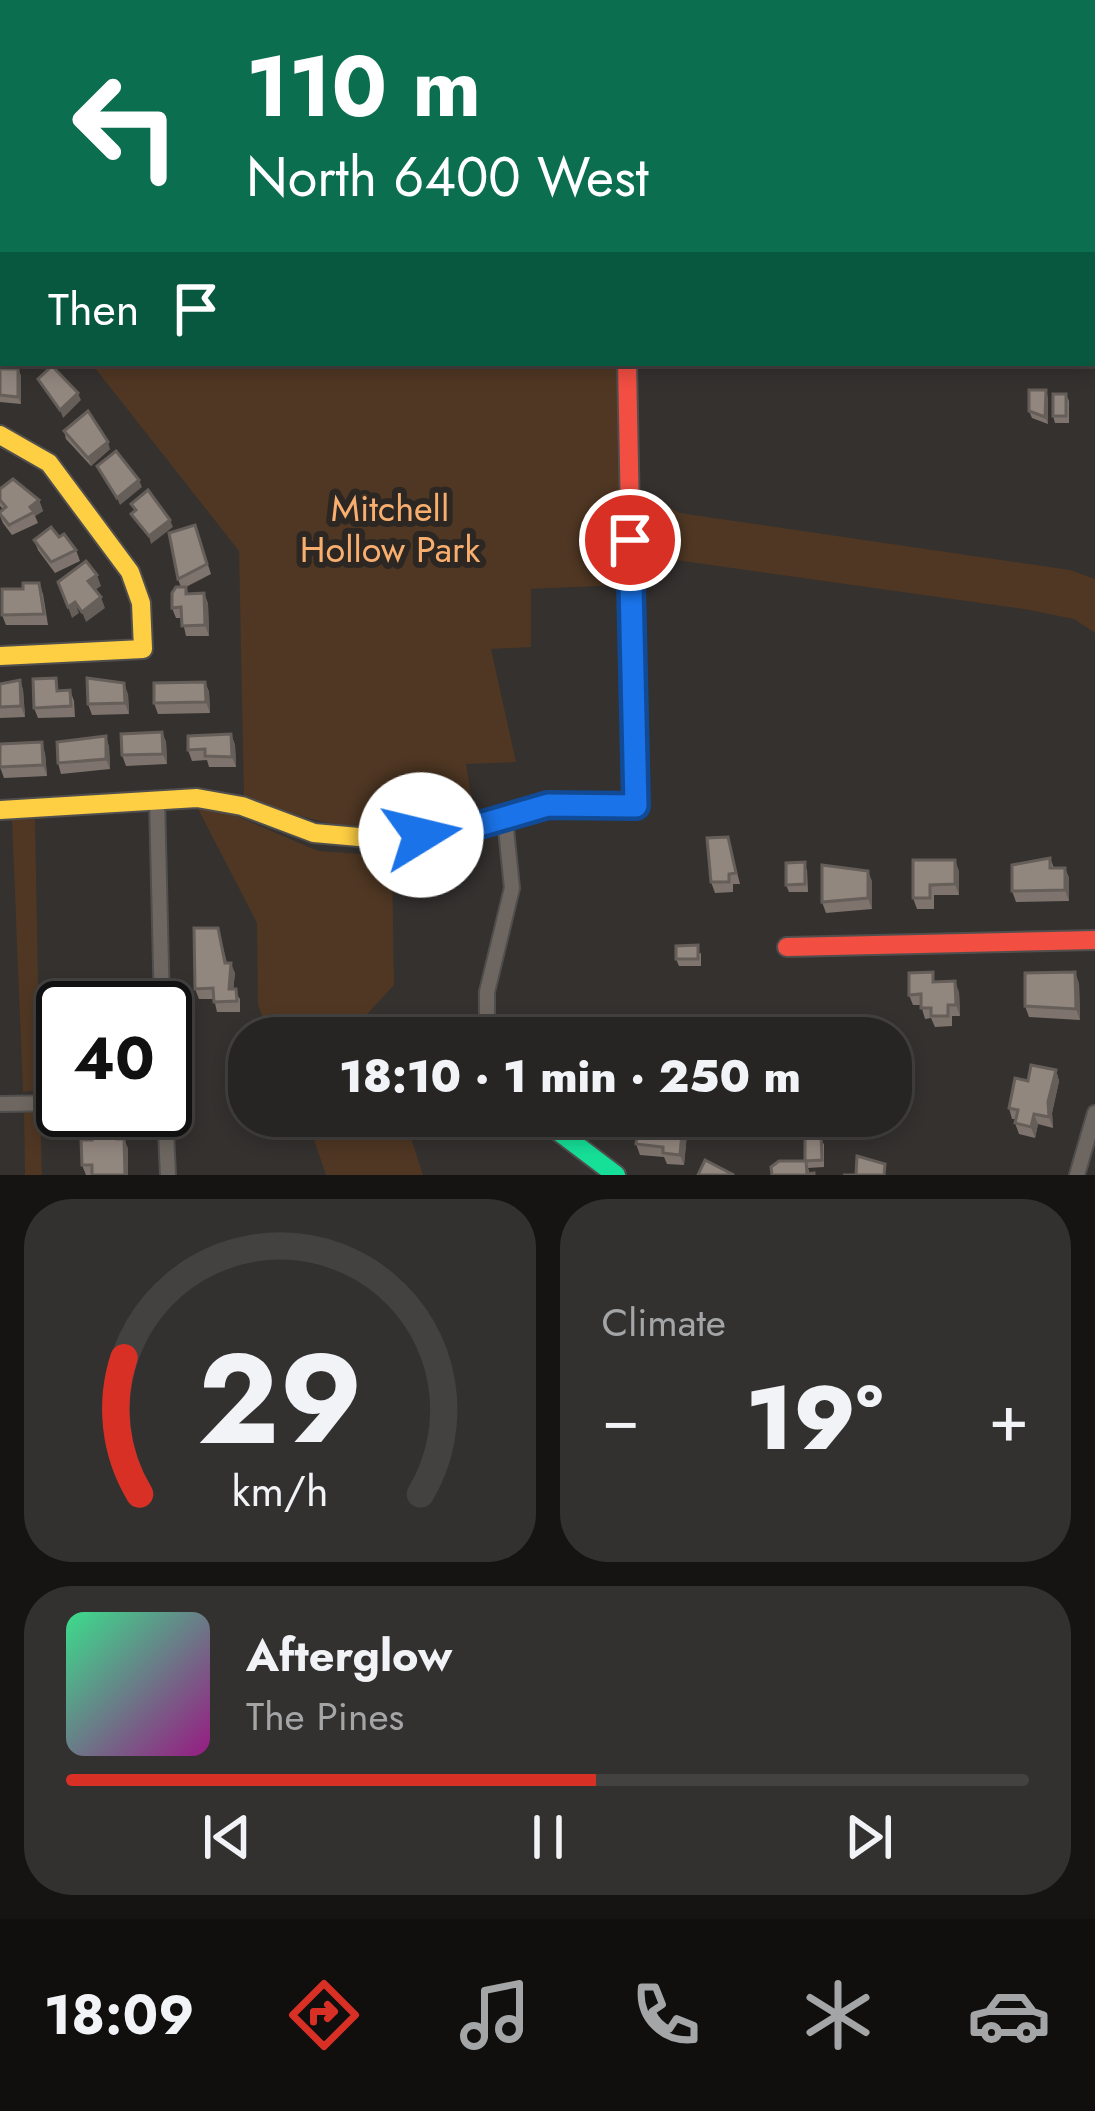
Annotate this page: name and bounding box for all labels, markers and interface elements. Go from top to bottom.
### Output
text: 110 m [246,26,481,148]
icon: left [48,48,204,204]
text: North 6400 West [246,138,649,216]
icon: arrive [163,276,229,342]
text: Then [48,277,139,342]
park label: Mitchell Hollow Park [300,482,480,575]
pin [579,489,681,591]
icon: arrive [597,507,663,573]
position arrow [358,772,484,898]
speed limit sign: 40 [36,981,192,1137]
text: 18:10 · 1 min · 250 m [339,1044,801,1109]
text: Climate [602,1294,726,1351]
text: 29 [197,1309,362,1490]
text: 19° [746,1353,883,1483]
text: − [602,1370,640,1466]
text: + [988,1370,1029,1466]
text: km/h [231,1459,328,1521]
text: Afterglow [246,1623,452,1688]
text: The Pines [246,1688,404,1745]
icon: previous [194,1804,260,1870]
icon: pause [515,1804,581,1870]
icon: next [836,1804,902,1870]
icon: directions [282,1973,366,2057]
icon: music [453,1973,537,2057]
icon: phone [624,1973,708,2057]
icon: climate [796,1973,880,2057]
icon: car [967,1973,1051,2057]
text: 18:09 [44,1976,194,2054]

